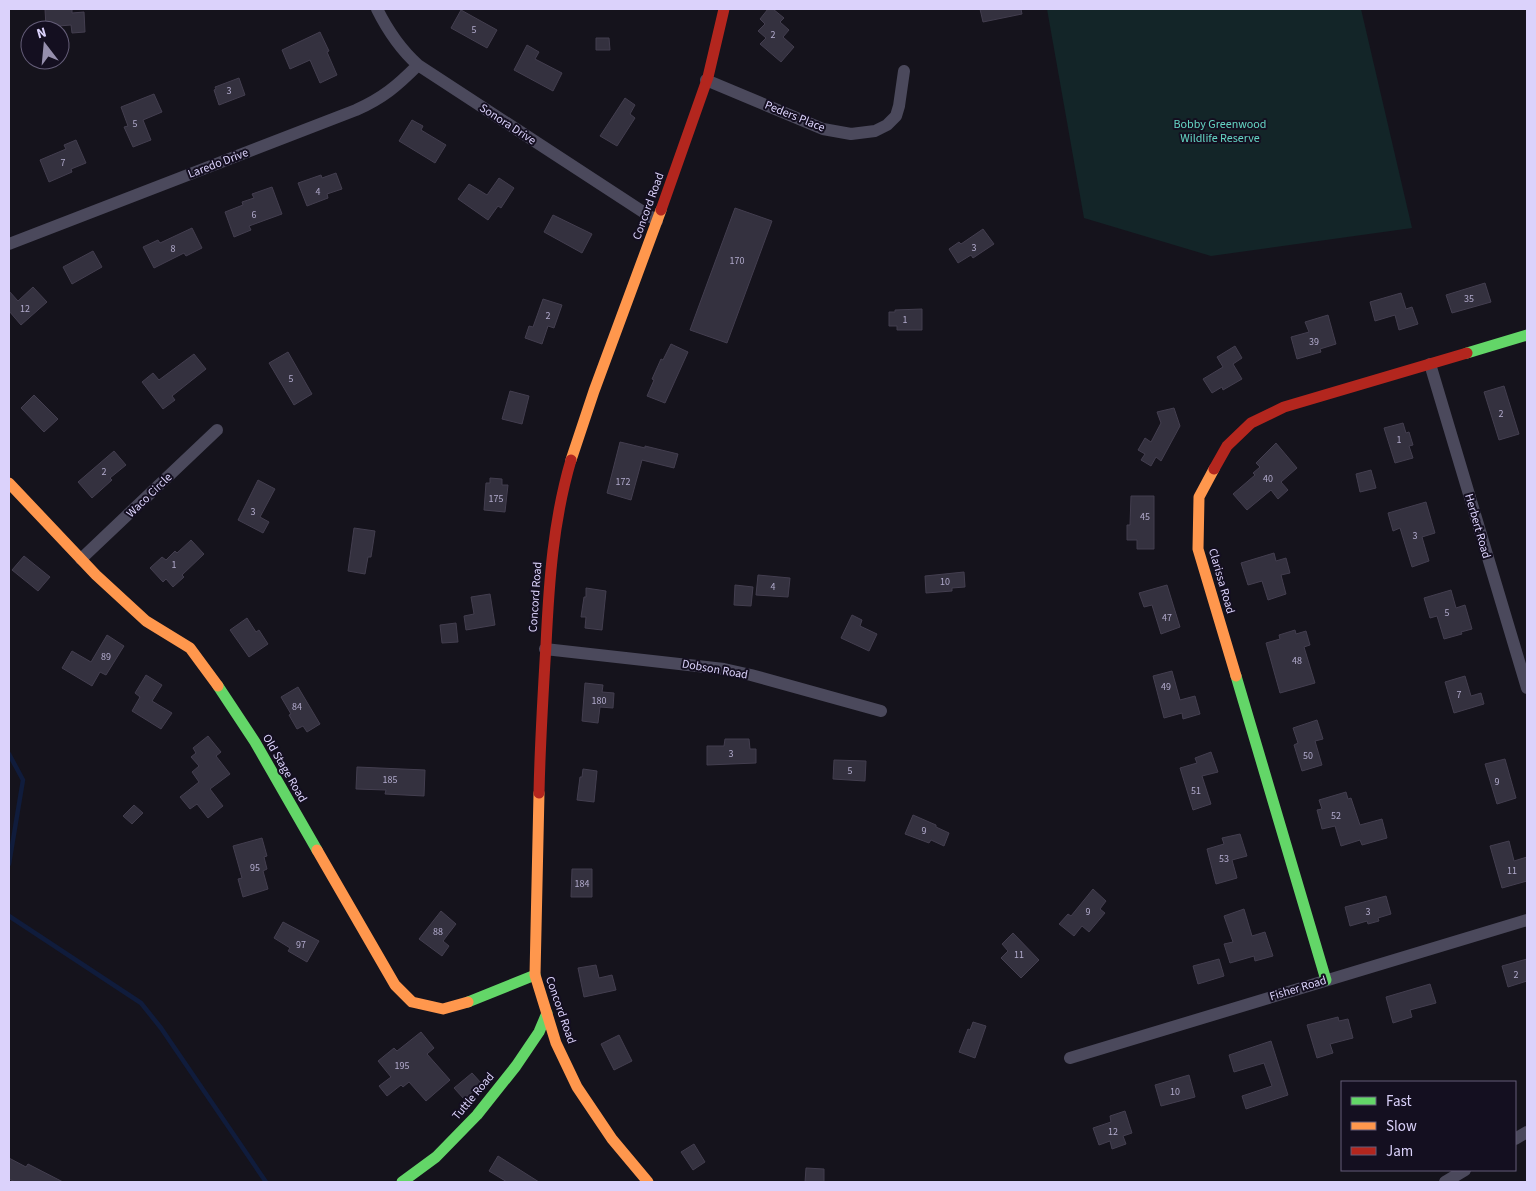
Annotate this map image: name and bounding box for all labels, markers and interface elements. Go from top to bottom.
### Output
north arrow [20,20,70,70]
text: N [34,23,49,44]
house number: 5 [472,23,477,37]
house number: 2 [771,28,776,42]
house number: 3 [227,84,232,98]
street label: Peders Place [762,97,828,136]
street label: Sonora Drive [476,100,539,149]
park label: Bobby Greenwood Wildlife Reserve [1174,116,1266,147]
house number: 5 [133,117,138,131]
street label: Laredo Drive [186,144,251,183]
house number: 7 [61,156,66,170]
street label: Concord Road [628,170,669,242]
house number: 4 [316,185,321,199]
house number: 6 [252,208,257,222]
house number: 3 [972,241,977,255]
house number: 8 [171,242,176,256]
house number: 170 [730,254,744,268]
house number: 35 [1464,292,1474,306]
house number: 12 [20,302,30,316]
house number: 2 [546,309,551,323]
house number: 1 [903,313,908,327]
house number: 39 [1309,335,1319,349]
house number: 5 [289,372,294,386]
house number: 2 [1499,407,1504,421]
house number: 1 [1397,433,1402,447]
house number: 2 [102,465,107,479]
street label: Waco Circle [123,469,176,522]
house number: 40 [1263,472,1273,486]
house number: 172 [616,475,630,489]
house number: 175 [489,492,503,506]
street label: Herbert Road [1460,492,1495,561]
house number: 3 [251,505,256,519]
house number: 45 [1140,510,1150,524]
house number: 3 [1413,529,1418,543]
street label: Clarissa Road [1204,546,1239,616]
house number: 1 [172,558,177,572]
street label: Concord Road [525,561,546,633]
house number: 10 [940,575,950,589]
house number: 4 [771,580,776,594]
house number: 5 [1445,606,1450,620]
house number: 47 [1162,611,1172,625]
house number: 89 [101,650,111,664]
house number: 48 [1292,654,1302,668]
street label: Dobson Road [681,655,749,684]
house number: 49 [1161,680,1171,694]
house number: 7 [1457,688,1462,702]
house number: 180 [592,694,606,708]
house number: 84 [292,700,302,714]
street label: Old Stage Road [258,731,311,805]
house number: 3 [729,747,734,761]
house number: 50 [1303,749,1313,763]
house number: 5 [848,764,853,778]
house number: 185 [383,773,397,787]
house number: 9 [1495,775,1500,789]
house number: 51 [1191,784,1201,798]
house number: 52 [1331,809,1341,823]
house number: 9 [922,824,927,838]
house number: 53 [1219,852,1229,866]
house number: 95 [250,861,260,875]
house number: 11 [1507,864,1517,878]
house number: 184 [575,877,589,891]
house number: 9 [1086,905,1091,919]
house number: 3 [1366,905,1371,919]
house number: 88 [433,925,443,939]
house number: 97 [296,938,306,952]
house number: 11 [1014,948,1024,962]
house number: 2 [1514,968,1519,982]
street label: Fisher Road [1268,972,1329,1005]
street label: Concord Road [541,974,580,1046]
house number: 195 [395,1059,409,1073]
street label: Tuttle Road [448,1069,498,1124]
legend [1341,1081,1516,1171]
house number: 10 [1170,1085,1180,1099]
text: Fast [1386,1091,1412,1112]
text: Slow [1386,1116,1417,1137]
house number: 12 [1108,1125,1118,1139]
text: Jam [1386,1141,1413,1162]

